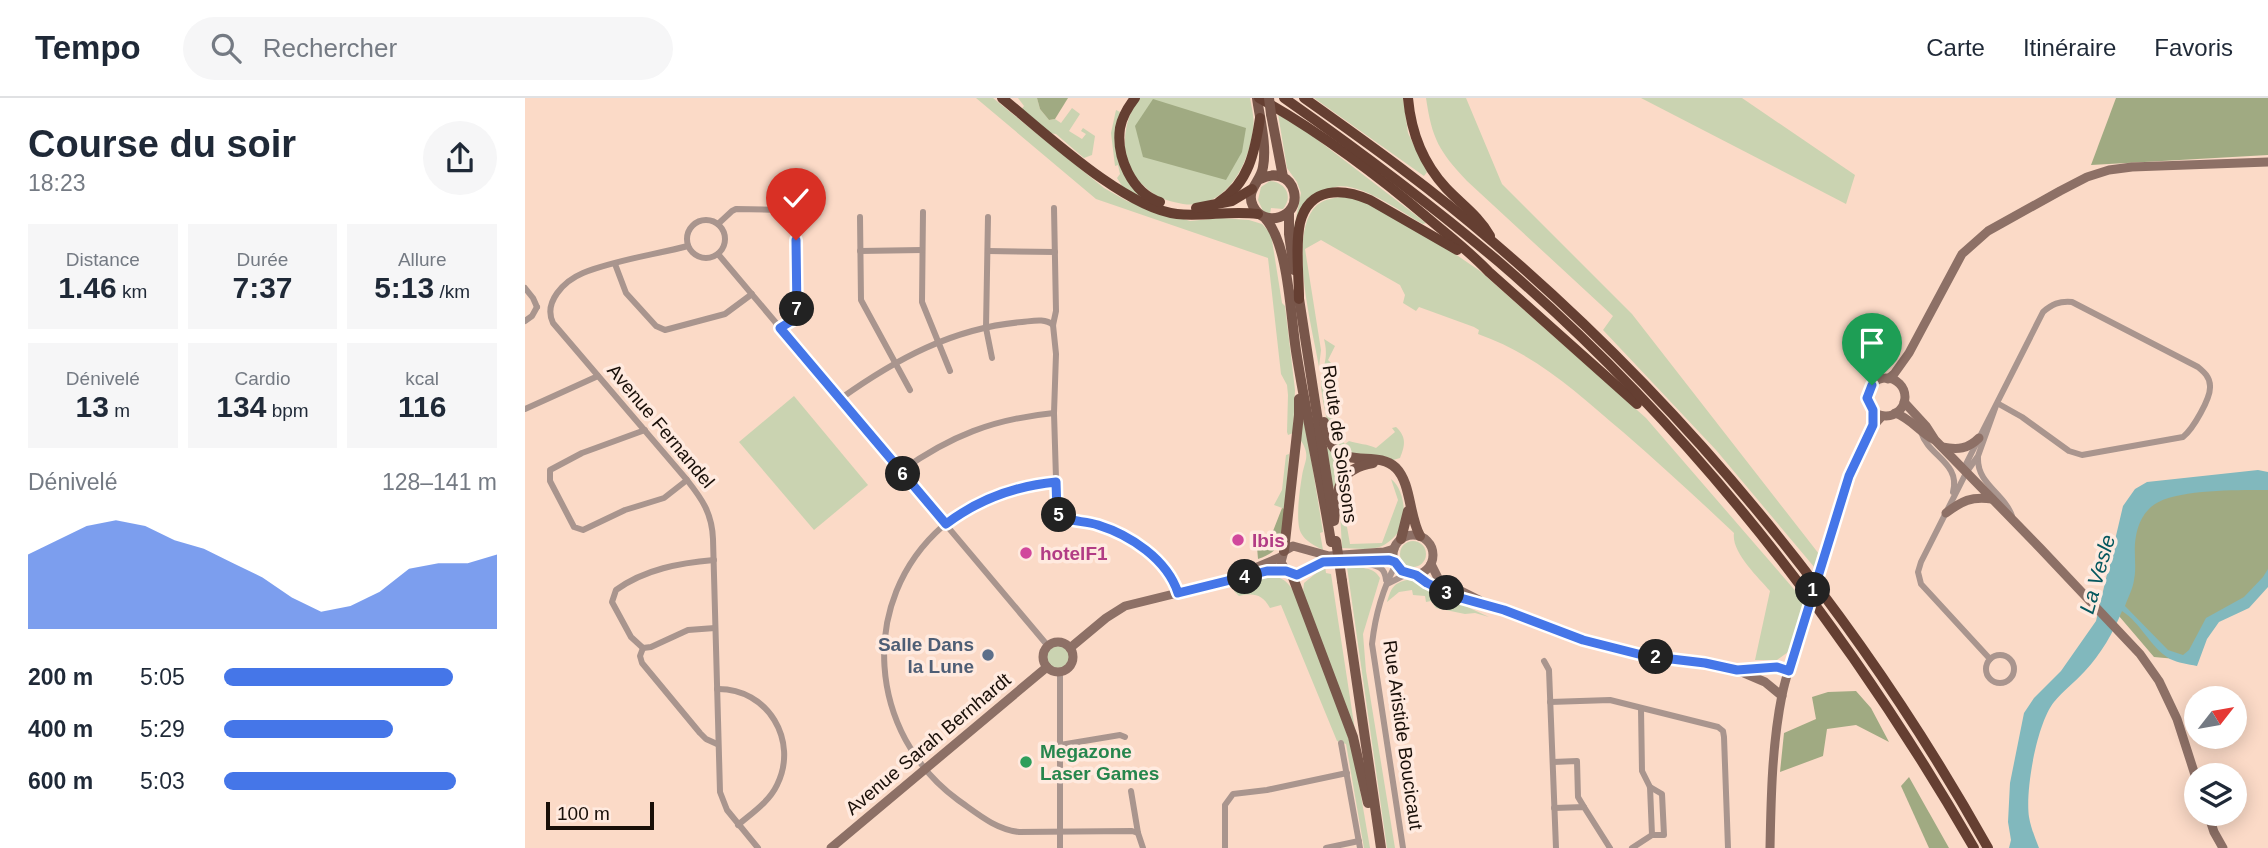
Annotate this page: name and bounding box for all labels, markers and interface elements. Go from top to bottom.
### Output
search box [183,17,673,80]
text: Tempo [35,29,141,66]
icon: search [207,29,245,67]
text: Rechercher [263,33,397,63]
text: Carte [1926,34,1985,61]
text: Itinéraire [2023,34,2116,61]
text: Favoris [2154,34,2233,61]
button: share [423,121,497,195]
text: Course du soir [28,123,296,165]
pin [766,168,826,240]
text: 18:23 [28,170,86,196]
icon: check [777,179,815,217]
text: Distance [66,249,140,270]
text: Durée [237,249,288,270]
text: Allure [398,249,446,270]
text: 1.46 [58,271,117,304]
text: 7:37 [232,271,293,304]
text: 5:13 [374,271,434,304]
text: km [117,281,147,302]
text: /km [434,281,470,302]
pin: 7 [779,292,815,326]
text: 7 [791,298,802,319]
pin [1842,313,1902,385]
icon: arrive [1853,324,1891,362]
street label: Avenue Fernandel [603,360,719,492]
street label: Route de Soissons [1319,364,1361,524]
text: Dénivelé [66,368,140,389]
text: Cardio [235,368,290,389]
text: kcal [405,368,439,389]
text: 13 [76,390,109,423]
text: 134 [216,390,266,423]
text: 116 [398,390,446,423]
text: m [109,400,130,421]
text: bpm [266,400,309,421]
pin: 6 [885,456,921,492]
text: 6 [897,463,908,484]
text: Dénivelé [28,469,118,495]
text: 128–141 m [382,469,497,495]
pin: 5 [1041,498,1077,532]
text: 5 [1053,504,1064,525]
place label: Ibis [1252,530,1285,551]
marker: Ibis [1230,532,1246,548]
water label: La Vesle [2075,532,2119,616]
place label: hotelF1 [1040,543,1108,564]
marker: hotelF1 [1018,545,1034,561]
pin: 4 [1227,560,1263,594]
text: 4 [1239,566,1250,587]
pin: 1 [1795,573,1831,608]
pin: 3 [1429,575,1465,610]
text: 1 [1807,579,1818,600]
text: 3 [1441,582,1452,603]
place label: Salle Dans la Lune [878,634,974,677]
street label: Rue Aristide Boucicaut [1379,639,1427,832]
pin: 2 [1639,640,1673,674]
text: 2 [1650,646,1661,667]
marker: Salle Dans la Lune [980,647,996,663]
text: 200 m [28,664,93,690]
text: 5:05 [140,664,185,690]
street label: Avenue Sarah Bernhardt [841,668,1015,819]
north arrow [2184,686,2247,749]
map controls [2184,686,2247,826]
text: 400 m [28,716,93,742]
text: 5:29 [140,716,185,742]
place label: Megazone Laser Games [1040,741,1159,784]
marker: Megazone Laser Games [1018,754,1034,770]
button: layers [2184,763,2247,826]
text: 600 m [28,768,93,794]
text: 5:03 [140,768,185,794]
scale bar [546,799,655,831]
text: 100 m [557,803,610,824]

